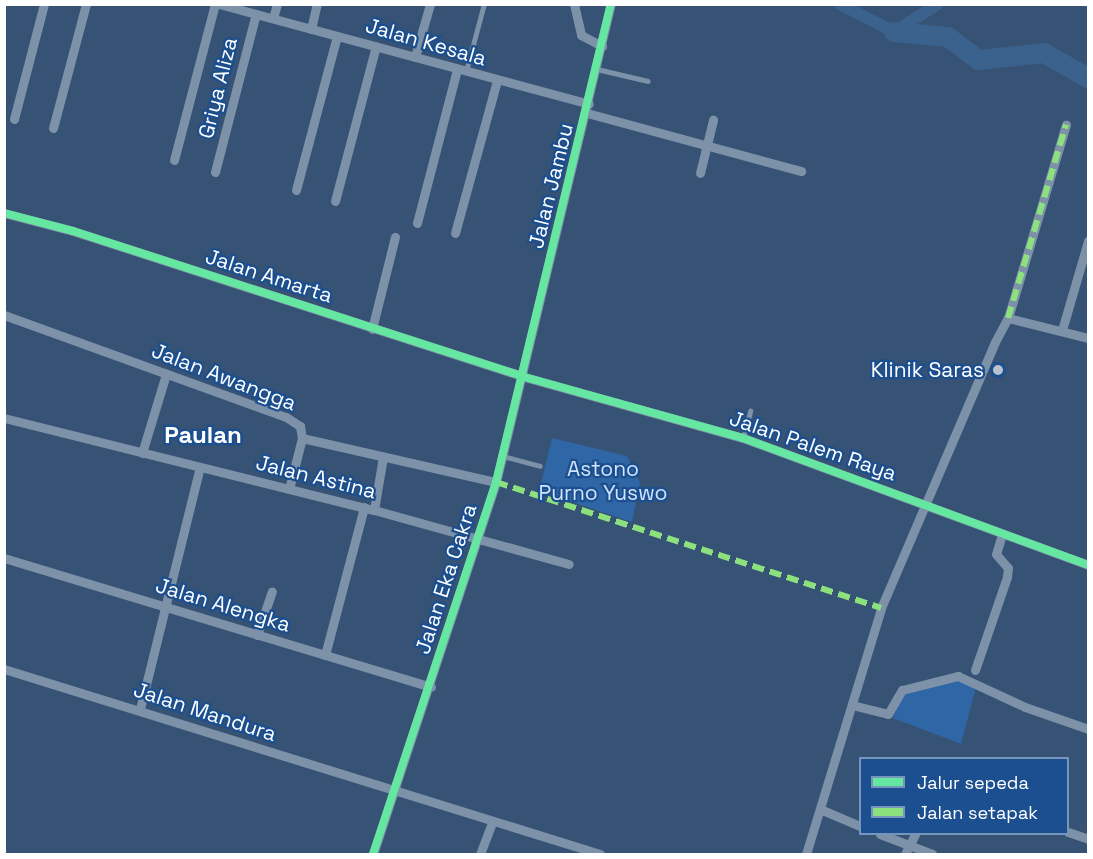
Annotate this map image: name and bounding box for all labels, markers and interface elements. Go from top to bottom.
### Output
street label: Jalan Kesala [363,13,489,71]
street label: Griya Aliza [193,35,243,141]
street label: Jalan Jambu [523,121,579,251]
street label: Jalan Amarta [202,244,336,308]
street label: Jalan Awangga [148,338,300,416]
place label: Klinik Saras [871,357,984,383]
marker: Klinik Saras [989,361,1007,379]
street label: Jalan Palem Raya [726,406,900,486]
district label: Paulan [164,421,242,449]
street label: Jalan Astina [253,450,379,504]
park label: Astono Purno Yuswo [538,456,668,506]
street label: Jalan Eka Cakra [410,501,482,657]
street label: Jalan Alengka [152,573,294,637]
street label: Jalan Mandura [130,677,280,747]
legend [859,757,1069,835]
text: Jalur sepeda [917,771,1029,794]
text: Jalan setapak [917,801,1038,824]

